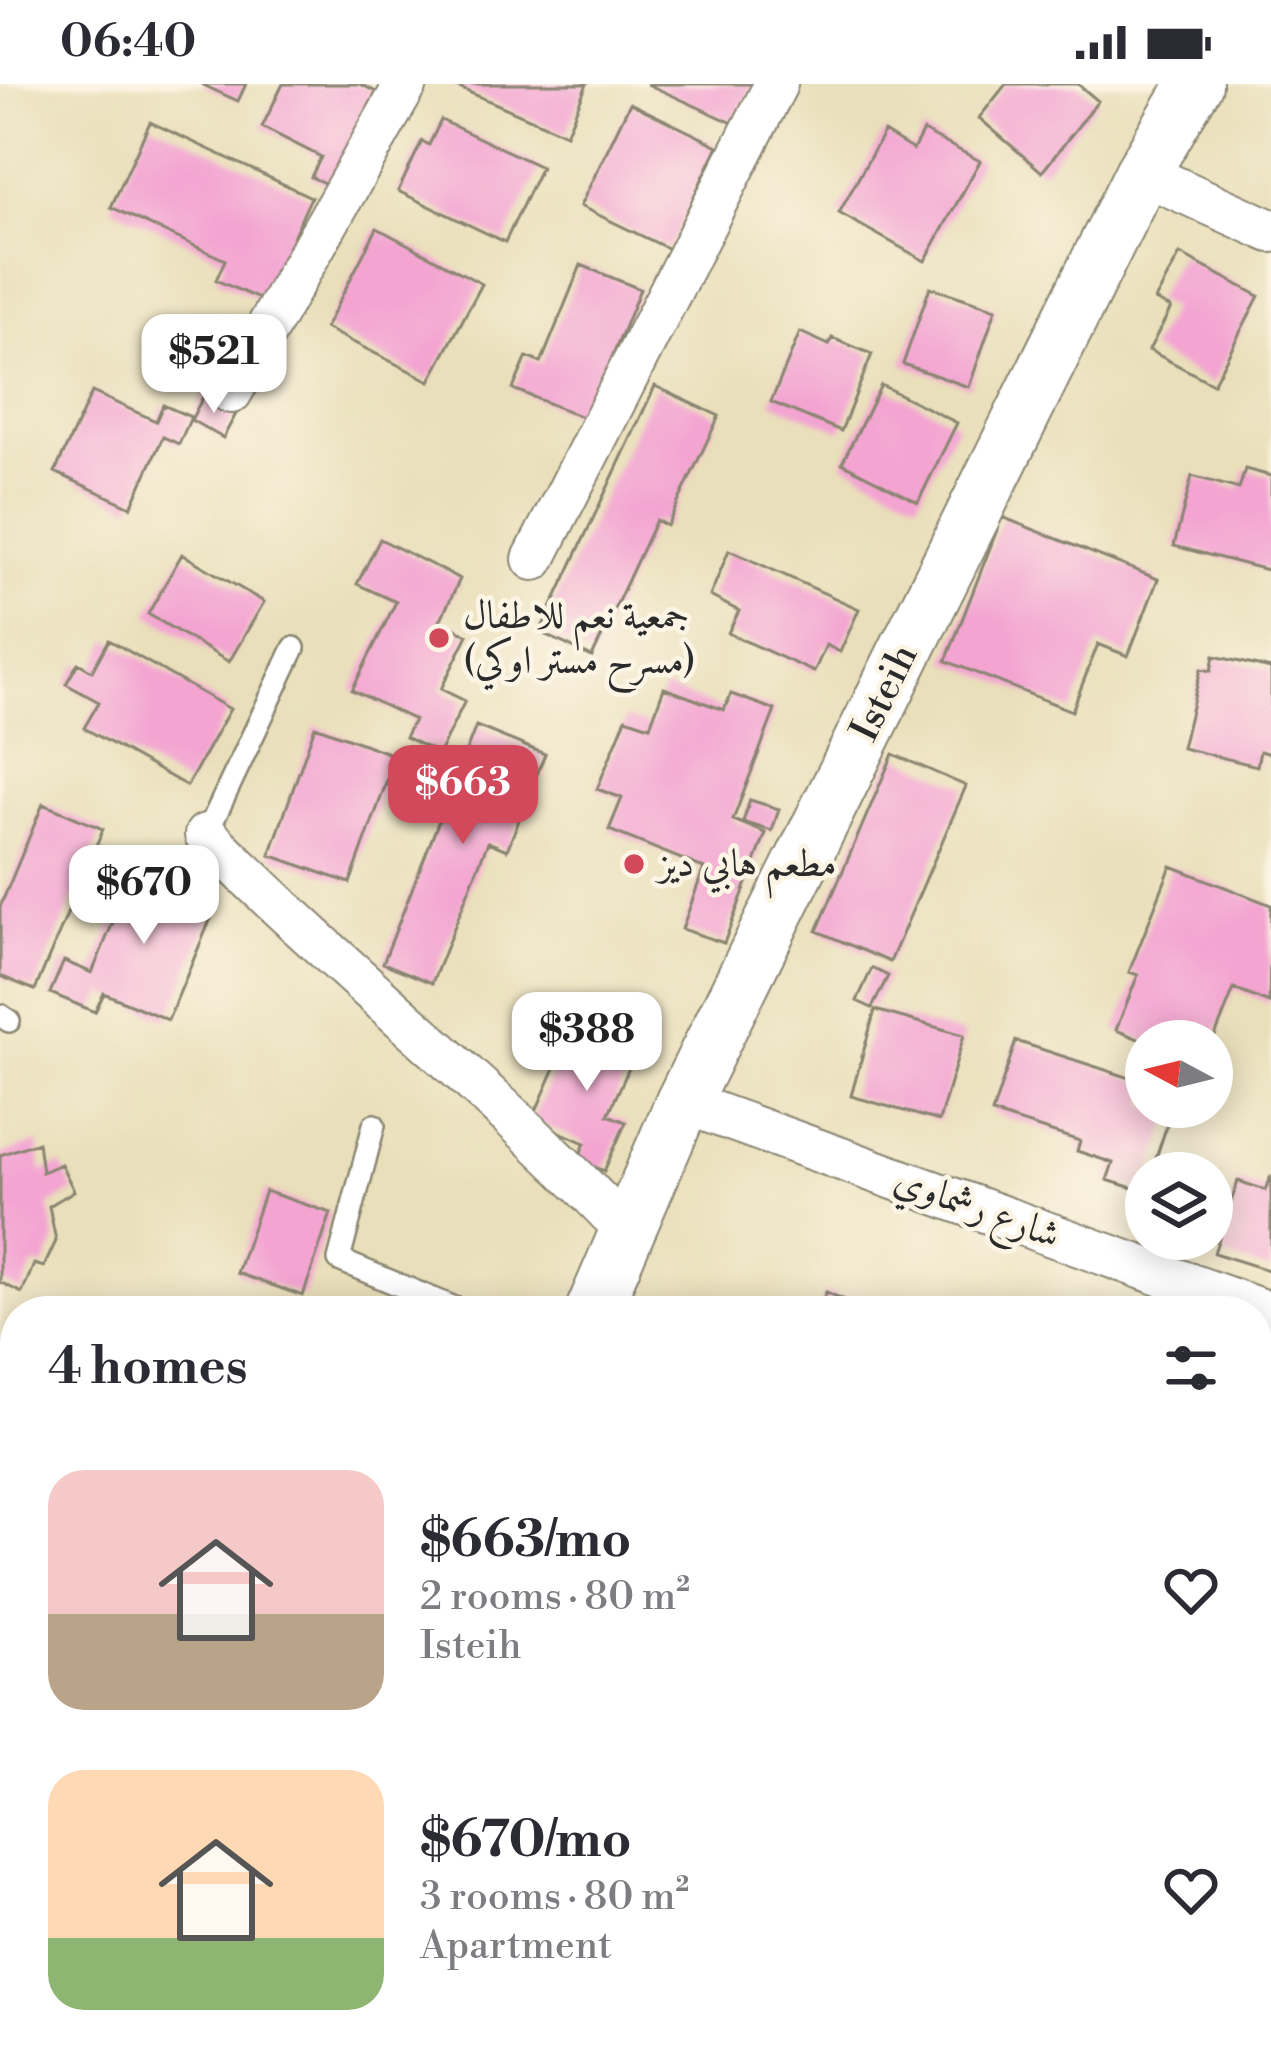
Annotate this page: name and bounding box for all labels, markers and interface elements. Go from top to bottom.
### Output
text: 06:40 [60,14,196,71]
pin: $521 [143,314,285,416]
text: $521 [169,328,259,377]
place label: جمعية نعم للاطفال (مسرح مستر اوكي) [463,592,696,694]
marker: جمعية نعم للاطفال (مسرح مستر اوكي) [426,625,452,651]
street label: Isteih [841,637,929,749]
pin: $663 [392,745,534,847]
text: $663 [415,759,511,808]
place label: مطعم هابي ديز [654,840,837,899]
pin: $670 [73,845,215,947]
marker: مطعم هابي ديز [621,851,647,877]
text: $670 [96,859,192,908]
pin: $388 [516,992,658,1094]
text: $388 [539,1006,635,1055]
north arrow [1125,1020,1233,1128]
map controls [1125,1020,1233,1260]
button: layers [1125,1152,1233,1260]
street label: شارع رشماوي [885,1155,1067,1266]
icon: filters [1158,1335,1224,1401]
text: 4 homes [48,1336,248,1400]
text: $663/mo [420,1509,631,1573]
icon: home [144,1518,288,1662]
icon: heart [1158,1557,1224,1623]
text: 2 rooms · 80 m² [420,1573,690,1622]
text: Isteih [420,1622,521,1671]
text: $670/mo [420,1809,632,1873]
icon: home [144,1818,288,1962]
icon: heart [1158,1857,1224,1923]
text: 3 rooms · 80 m² [420,1873,689,1922]
text: Apartment [420,1922,612,1971]

